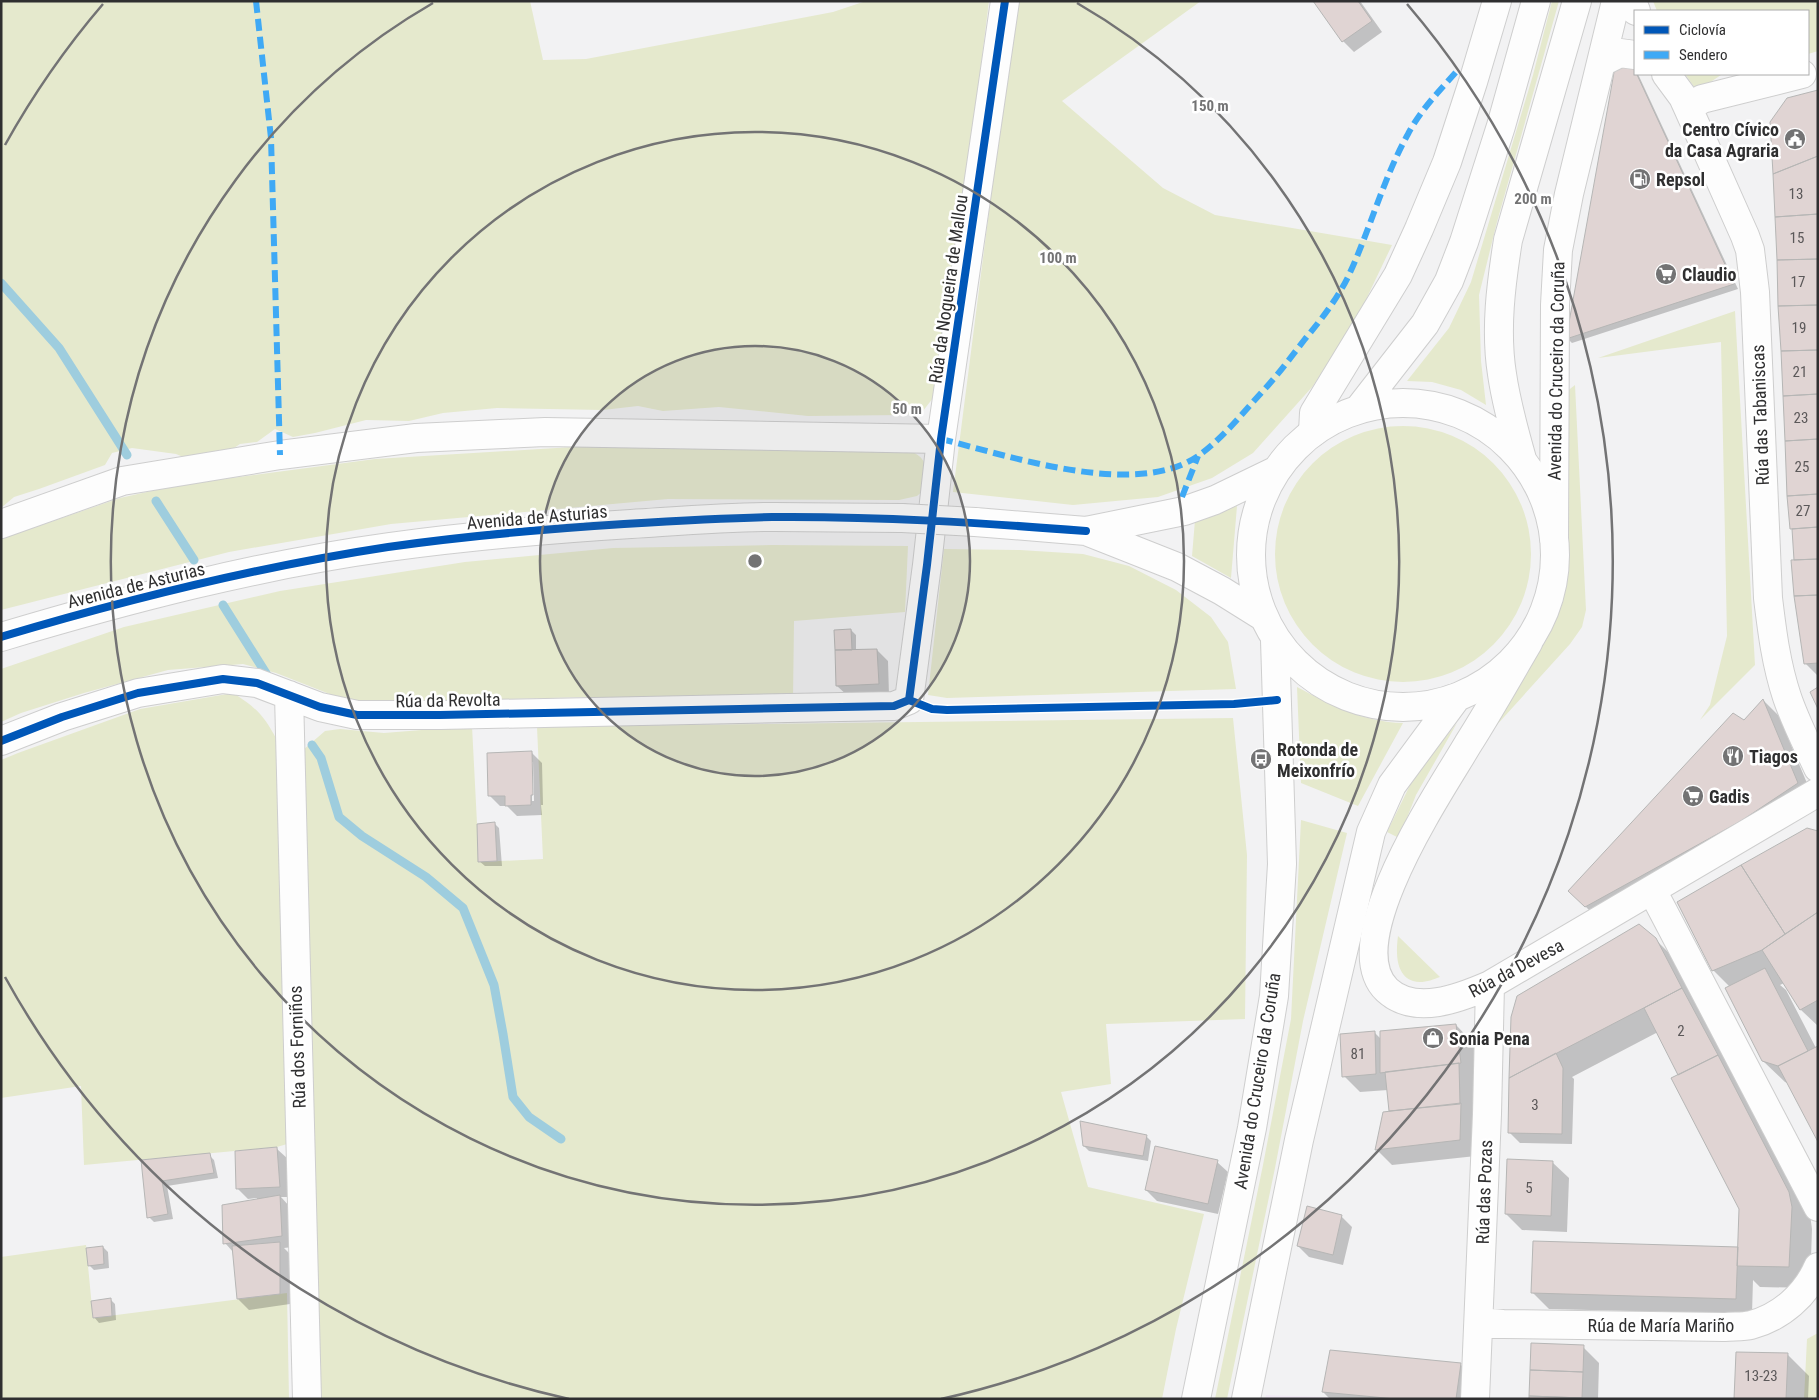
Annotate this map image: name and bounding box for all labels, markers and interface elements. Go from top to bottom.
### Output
legend [1634,10,1809,75]
text: Ciclovía [1679,21,1726,39]
text: Sendero [1679,46,1728,64]
text: 150 m [1191,97,1229,115]
place label: Centro Cívico da Casa Agraria [1665,119,1779,161]
public building icon: Centro Cívico da Casa Agraria [1783,127,1807,151]
fuel station icon: Repsol [1628,167,1652,191]
place label: Repsol [1656,169,1705,190]
house number: 13 [1789,185,1803,203]
text: 200 m [1514,190,1552,208]
street label: Rúa da Nogueira de Mallou [924,193,972,385]
house number: 15 [1790,229,1804,247]
text: 100 m [1039,249,1077,267]
street label: Avenida do Cruceiro da Coruña [1544,261,1568,481]
supermarket icon: Claudio [1654,262,1678,286]
place label: Claudio [1682,264,1737,285]
house number: 17 [1791,273,1805,291]
house number: 19 [1792,319,1806,337]
street label: Rúa das Tabaniscas [1747,344,1773,486]
house number: 21 [1793,363,1807,381]
text: 50 m [892,400,922,418]
house number: 23 [1794,409,1808,427]
house number: 25 [1795,458,1809,476]
street label: Avenida de Asturias [466,500,608,534]
house number: 27 [1796,502,1810,520]
centre of rings [746,552,764,570]
street label: Avenida de Asturias [65,558,207,612]
street label: Rúa da Revolta [395,689,501,711]
place label: Rotonda de Meixonfrío [1277,739,1358,781]
restaurant icon: Tiagos [1721,744,1745,768]
place label: Tiagos [1749,746,1798,767]
bus stop icon: Rotonda de Meixonfrío [1249,747,1273,771]
supermarket icon: Gadis [1681,784,1705,808]
place label: Gadis [1709,786,1750,807]
street label: Rúa da Devesa [1465,934,1567,1002]
street label: Avenida do Cruceiro da Coruña [1230,971,1284,1191]
street label: Rúa dos Forniños [284,985,310,1109]
house number: 2 [1677,1022,1685,1040]
shop icon: Sonia Pena [1421,1026,1445,1050]
place label: Sonia Pena [1449,1028,1530,1049]
house number: 81 [1351,1045,1365,1063]
house number: 3 [1531,1096,1539,1114]
street label: Rúa das Pozas [1472,1139,1496,1245]
house number: 5 [1525,1179,1533,1197]
street label: Rúa de María Mariño [1588,1315,1734,1336]
house number: 13-23 [1744,1367,1778,1385]

